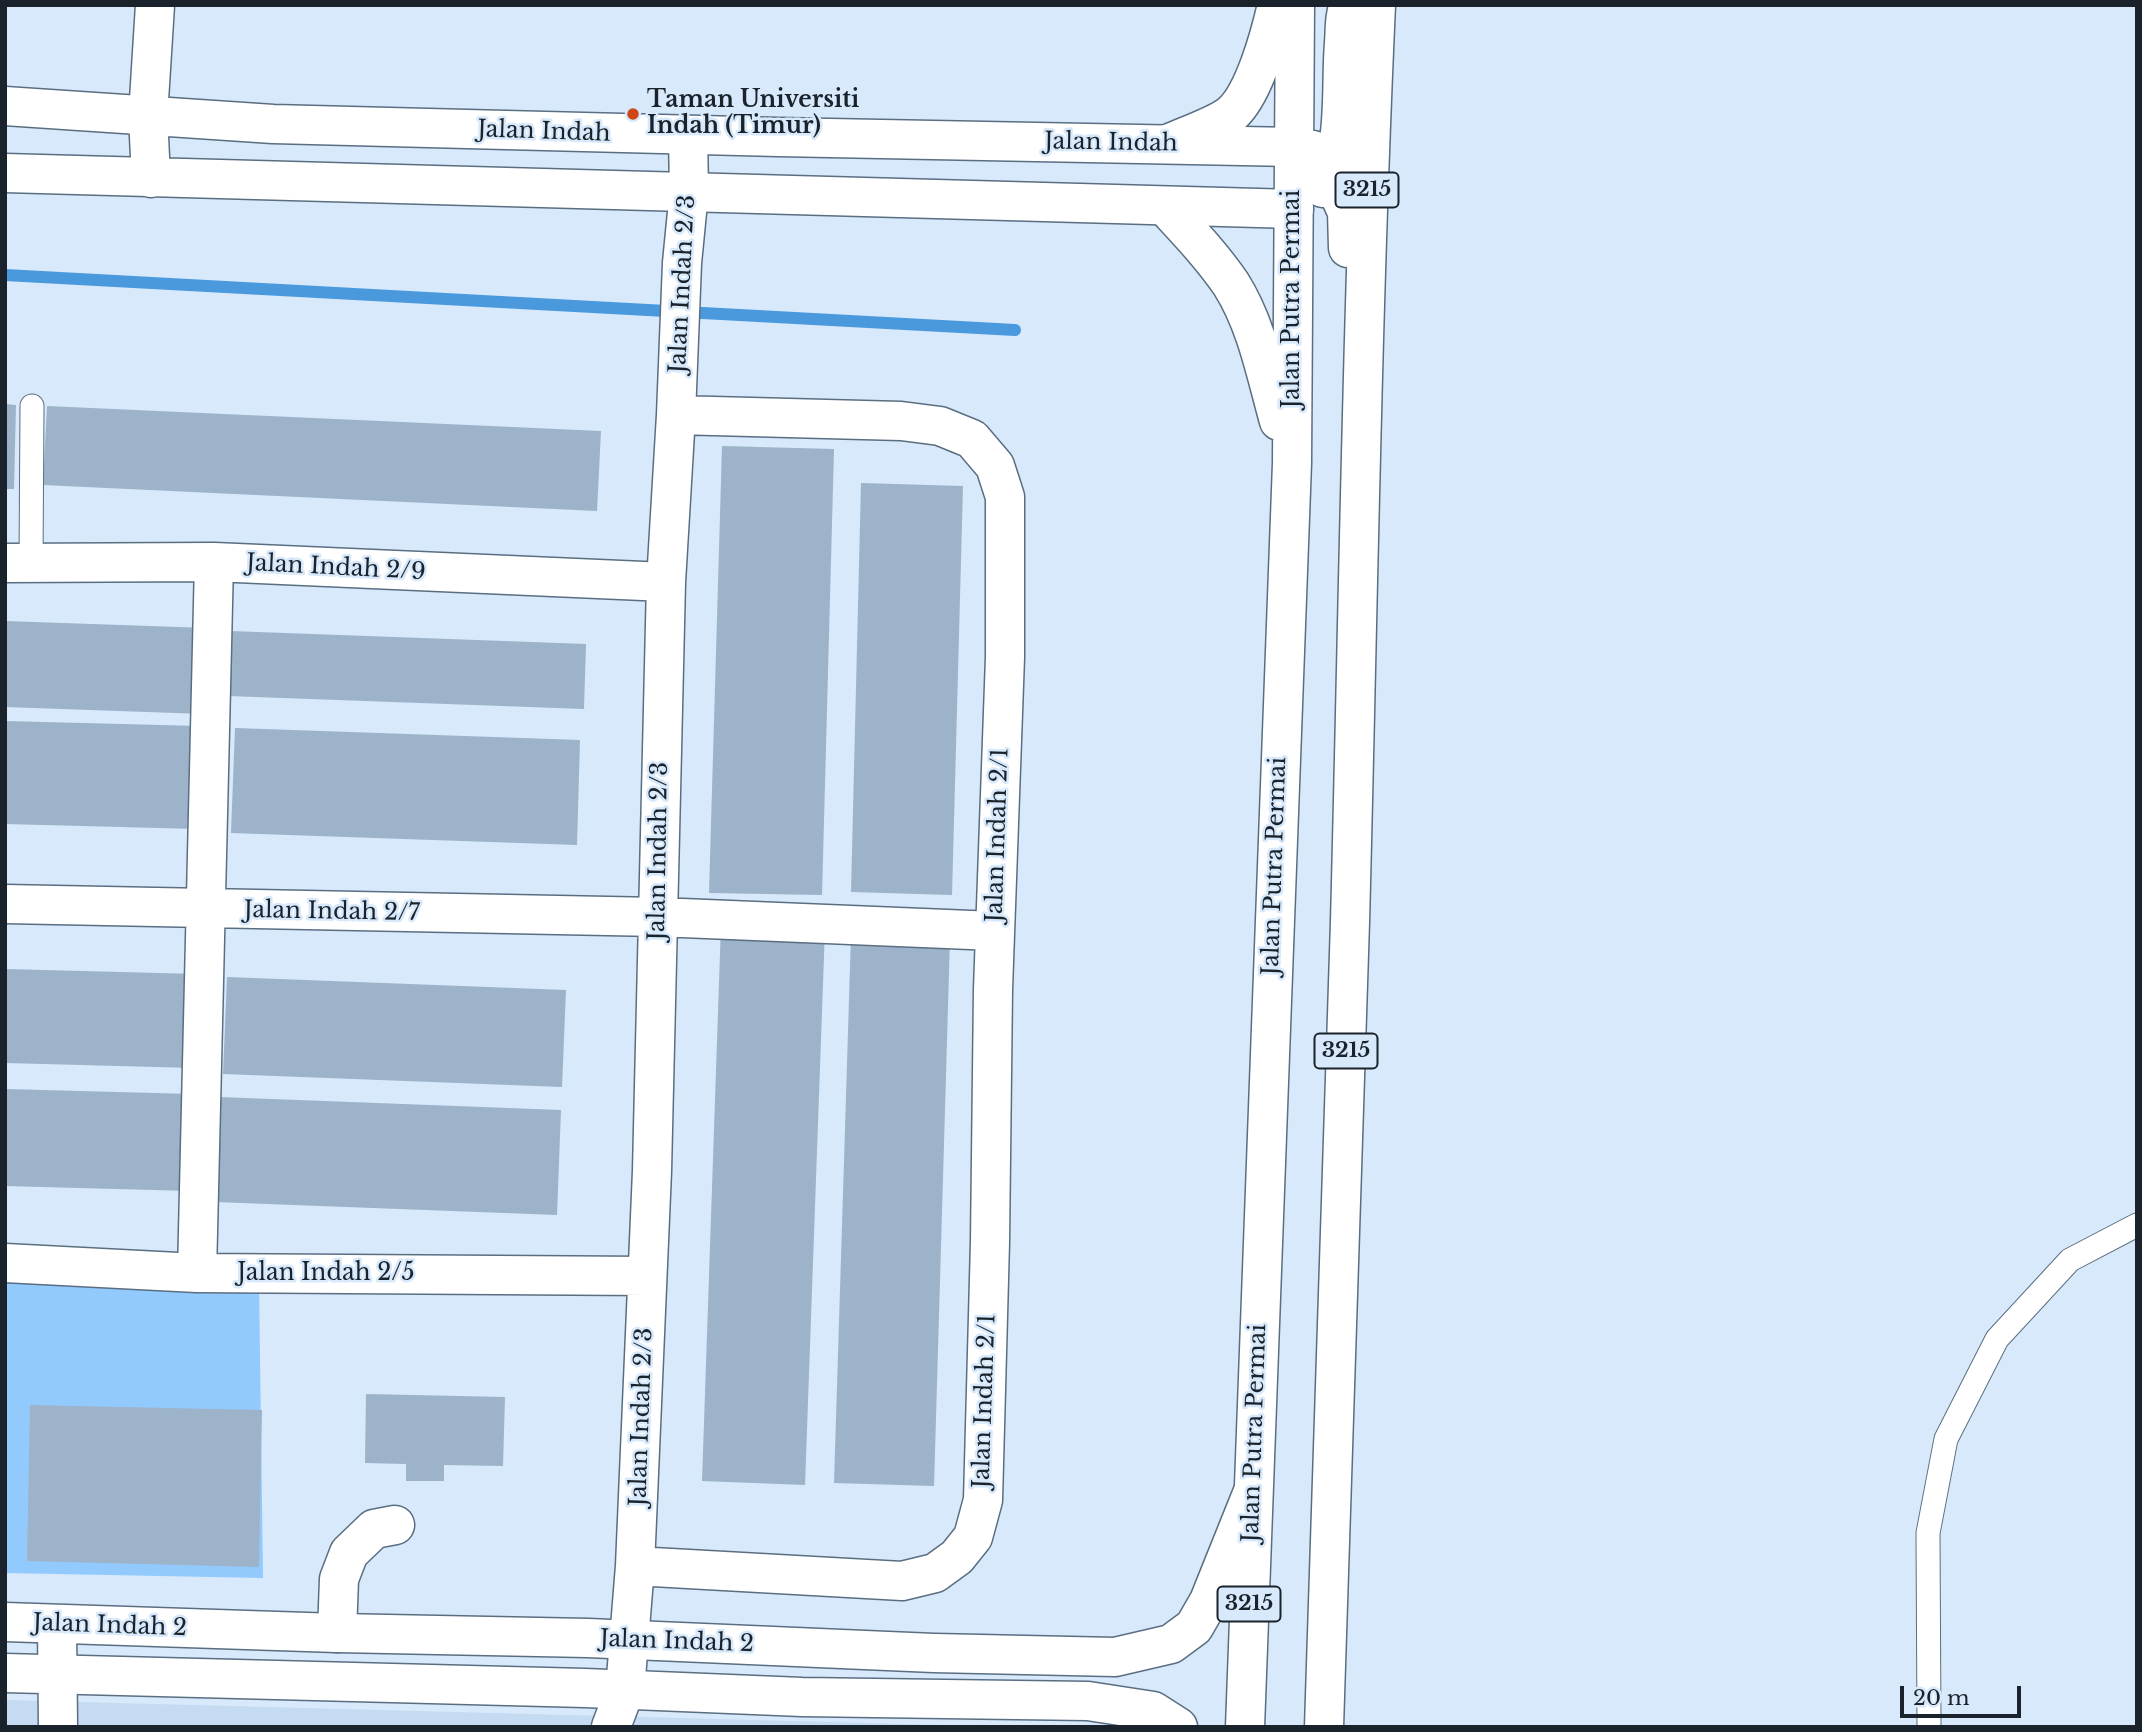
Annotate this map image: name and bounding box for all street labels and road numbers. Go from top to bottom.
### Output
street label: Jalan Indah [477,116,611,148]
street label: Jalan Indah [1044,128,1178,158]
road number: 3215 [1336,172,1398,208]
street label: Jalan Putra Permai [1279,190,1307,408]
street label: Jalan Indah 2/3 [665,194,701,374]
street label: Jalan Indah 2/9 [246,550,426,586]
street label: Jalan Indah 2/1 [981,747,1015,923]
street label: Jalan Putra Permai [1257,756,1293,976]
street label: Jalan Indah 2/3 [644,761,674,941]
street label: Jalan Indah 2/7 [244,897,420,927]
road number: 3215 [1314,1034,1378,1068]
street label: Jalan Indah 2/5 [237,1260,415,1288]
street label: Jalan Indah 2/1 [968,1313,1002,1489]
street label: Jalan Putra Permai [1237,1323,1273,1543]
street label: Jalan Indah 2/3 [625,1327,659,1507]
road number: 3215 [1218,1586,1280,1622]
street label: Jalan Indah 2 [33,1610,187,1642]
street label: Jalan Indah 2 [600,1626,754,1658]

